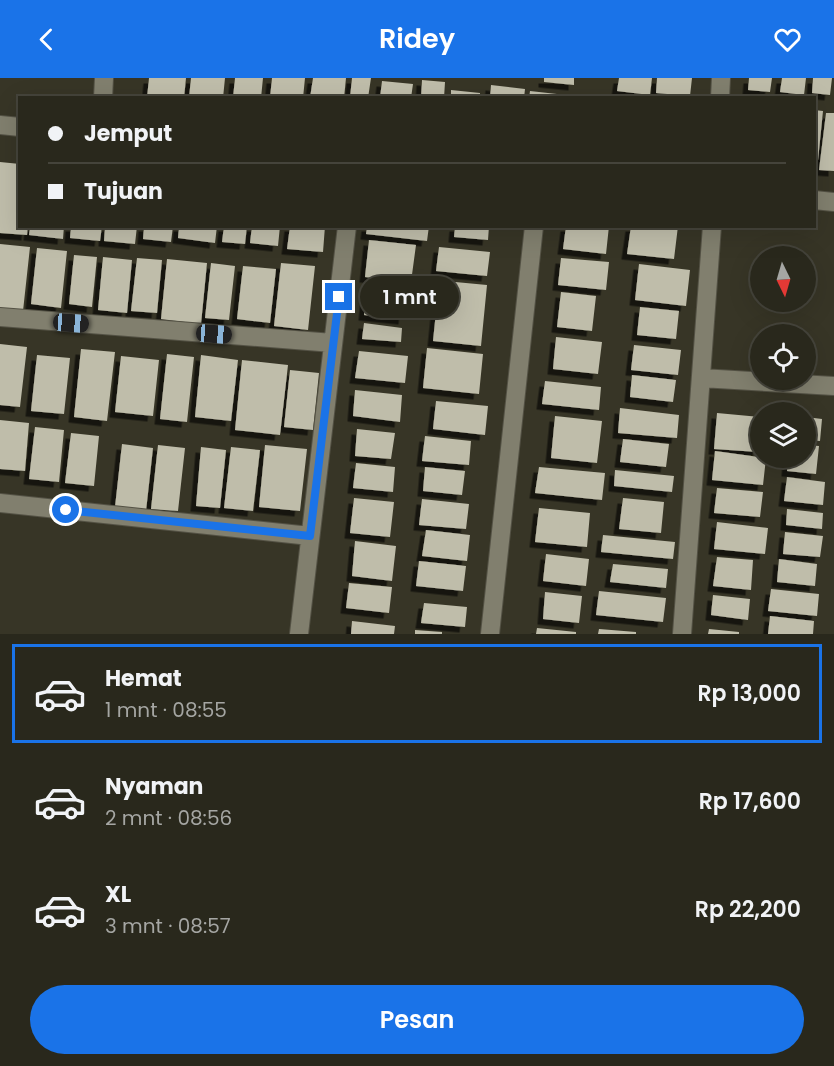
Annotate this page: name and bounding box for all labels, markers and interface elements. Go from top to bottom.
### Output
text: Ridey [379,20,455,57]
icon: back [30,23,63,56]
icon: heart [771,23,804,56]
text: Jemput [84,118,172,149]
text: Tujuan [84,176,163,207]
north arrow [750,246,816,312]
map controls [750,246,816,468]
callout: 1 mnt [360,276,459,318]
route end [325,283,352,310]
text: 1 mnt [383,283,436,311]
car [52,313,90,333]
car [195,324,233,344]
button: locate [750,324,816,390]
button: layers [750,402,816,468]
route start [52,496,79,523]
text: Hemat [105,663,182,694]
icon: car [33,667,87,721]
text: Rp 13,000 [697,678,801,709]
text: 1 mnt · 08:55 [105,696,227,724]
text: Nyaman [105,771,203,802]
icon: car [33,775,87,829]
text: Rp 17,600 [699,786,801,817]
text: 2 mnt · 08:56 [105,804,232,832]
text: XL [105,879,131,910]
icon: car [33,883,87,937]
text: Rp 22,200 [695,894,801,925]
text: 3 mnt · 08:57 [105,912,231,940]
button: Pesan [30,985,804,1054]

